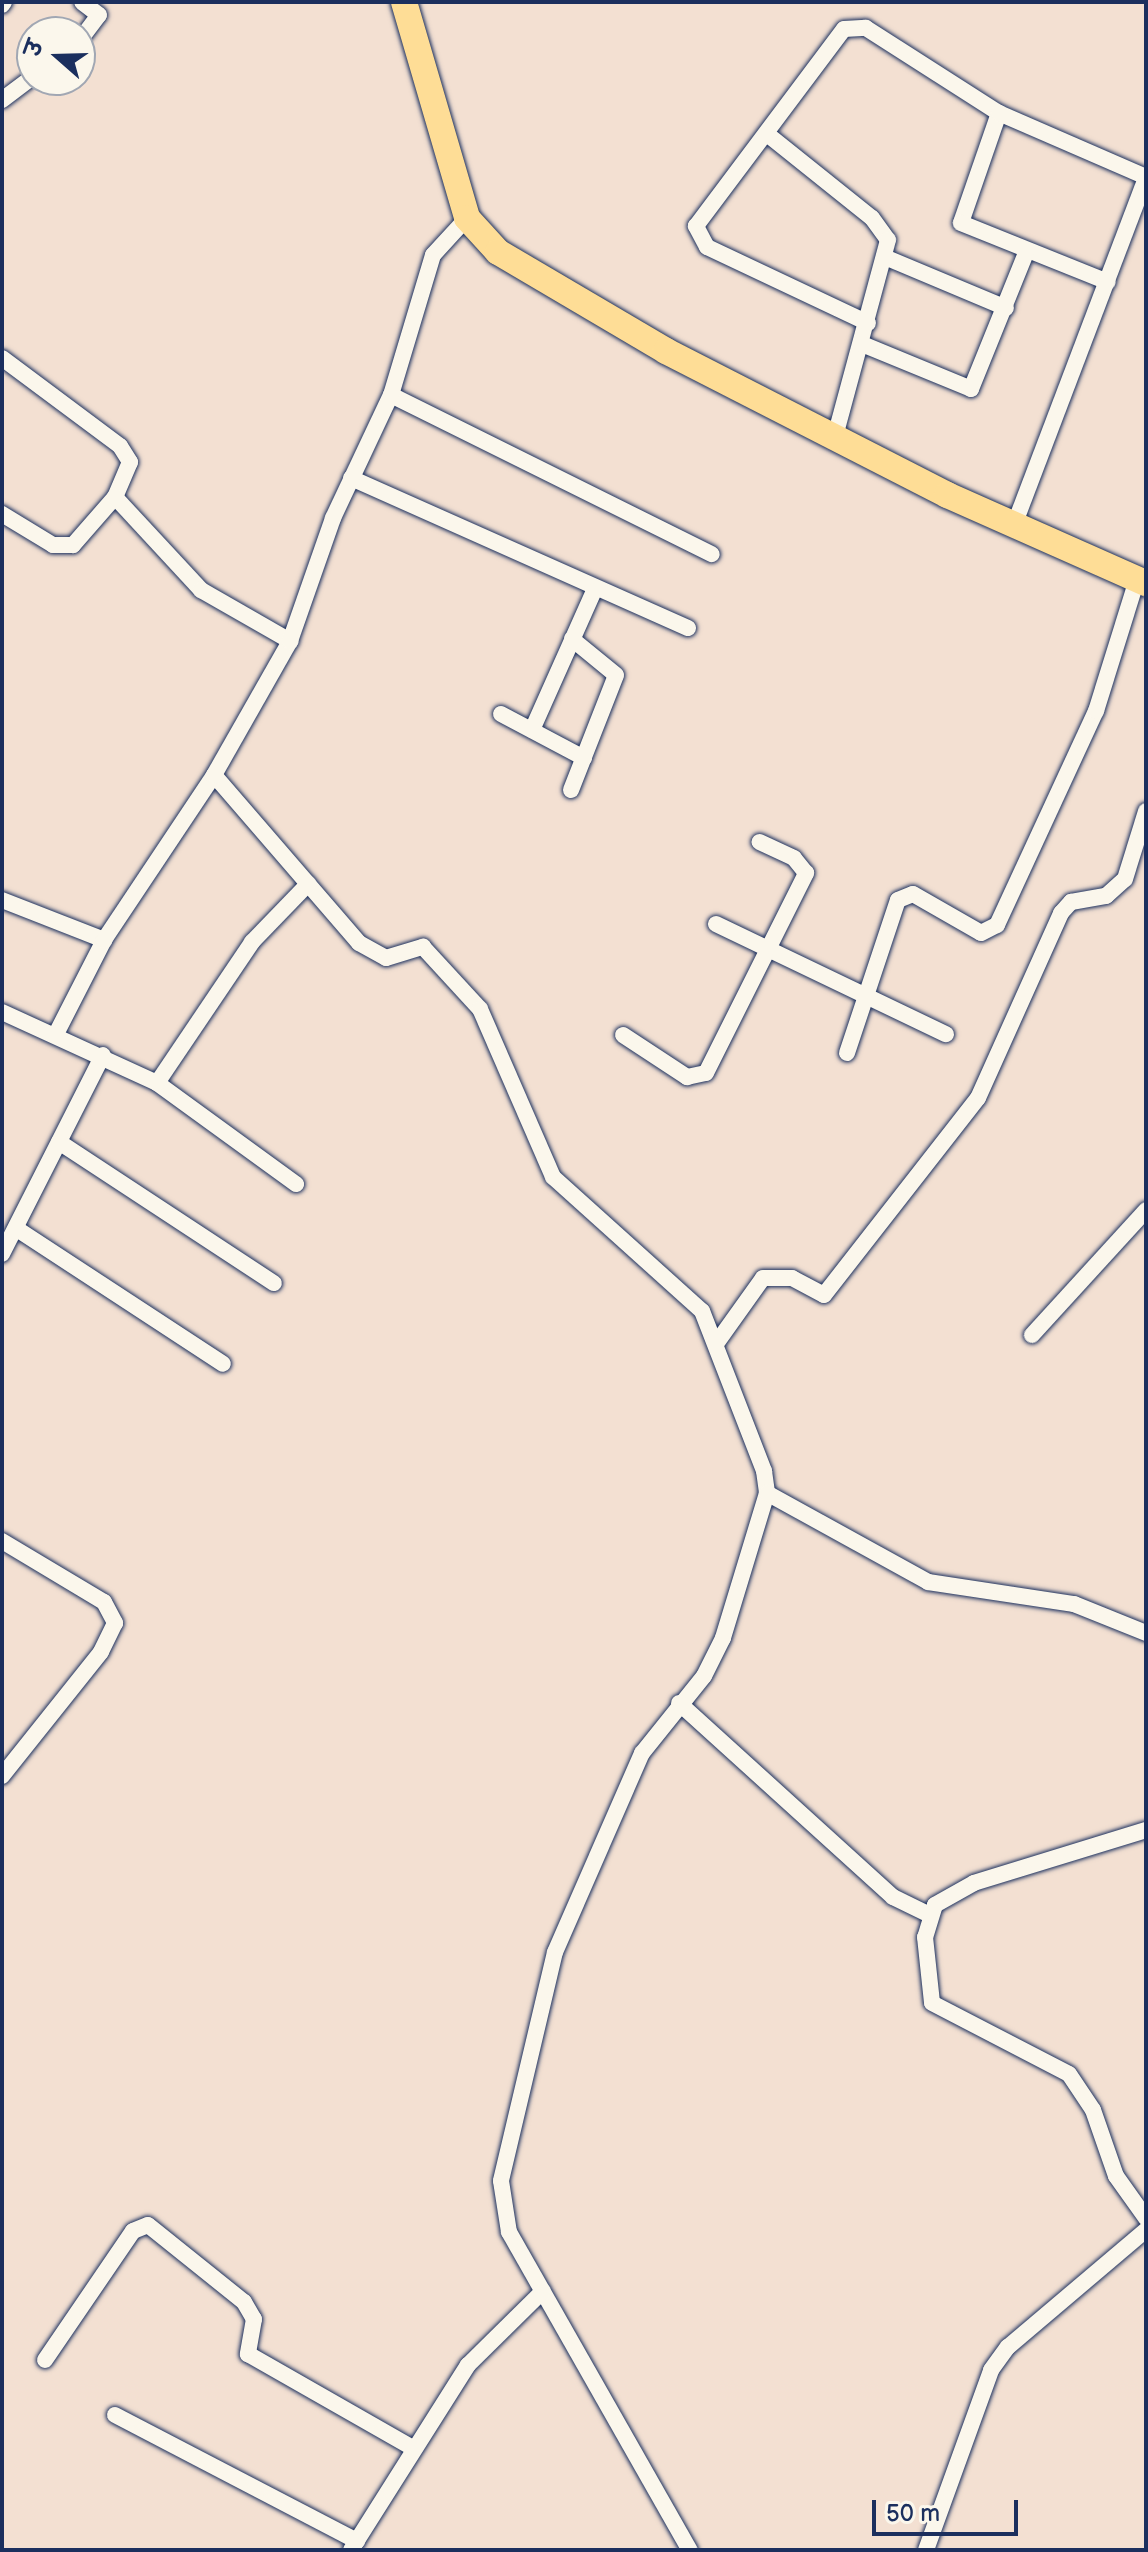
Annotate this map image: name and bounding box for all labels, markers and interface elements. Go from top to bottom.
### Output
north arrow [16,16,96,96]
text: उ [20,37,50,60]
scale bar [876,2484,1022,2534]
text: 50 m [886,2499,940,2528]

